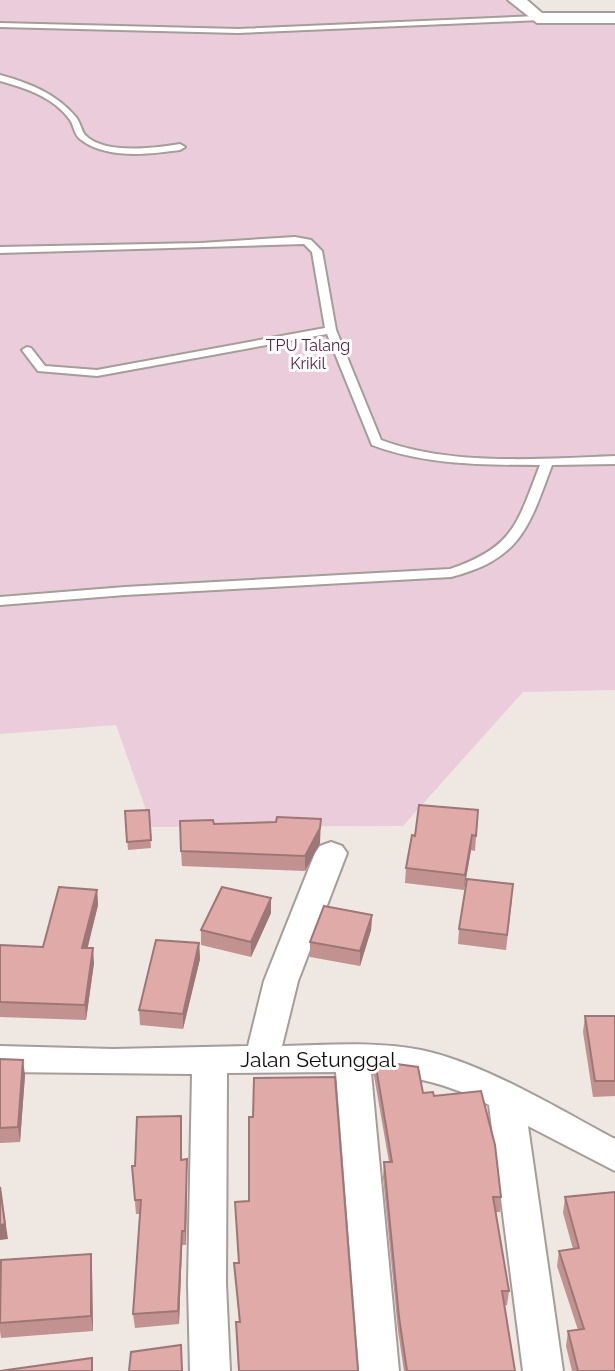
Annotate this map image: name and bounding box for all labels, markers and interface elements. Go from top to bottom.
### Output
park label: TPU Talang Krikil [266,336,350,373]
street label: Jalan Setunggal [240,1047,396,1072]

